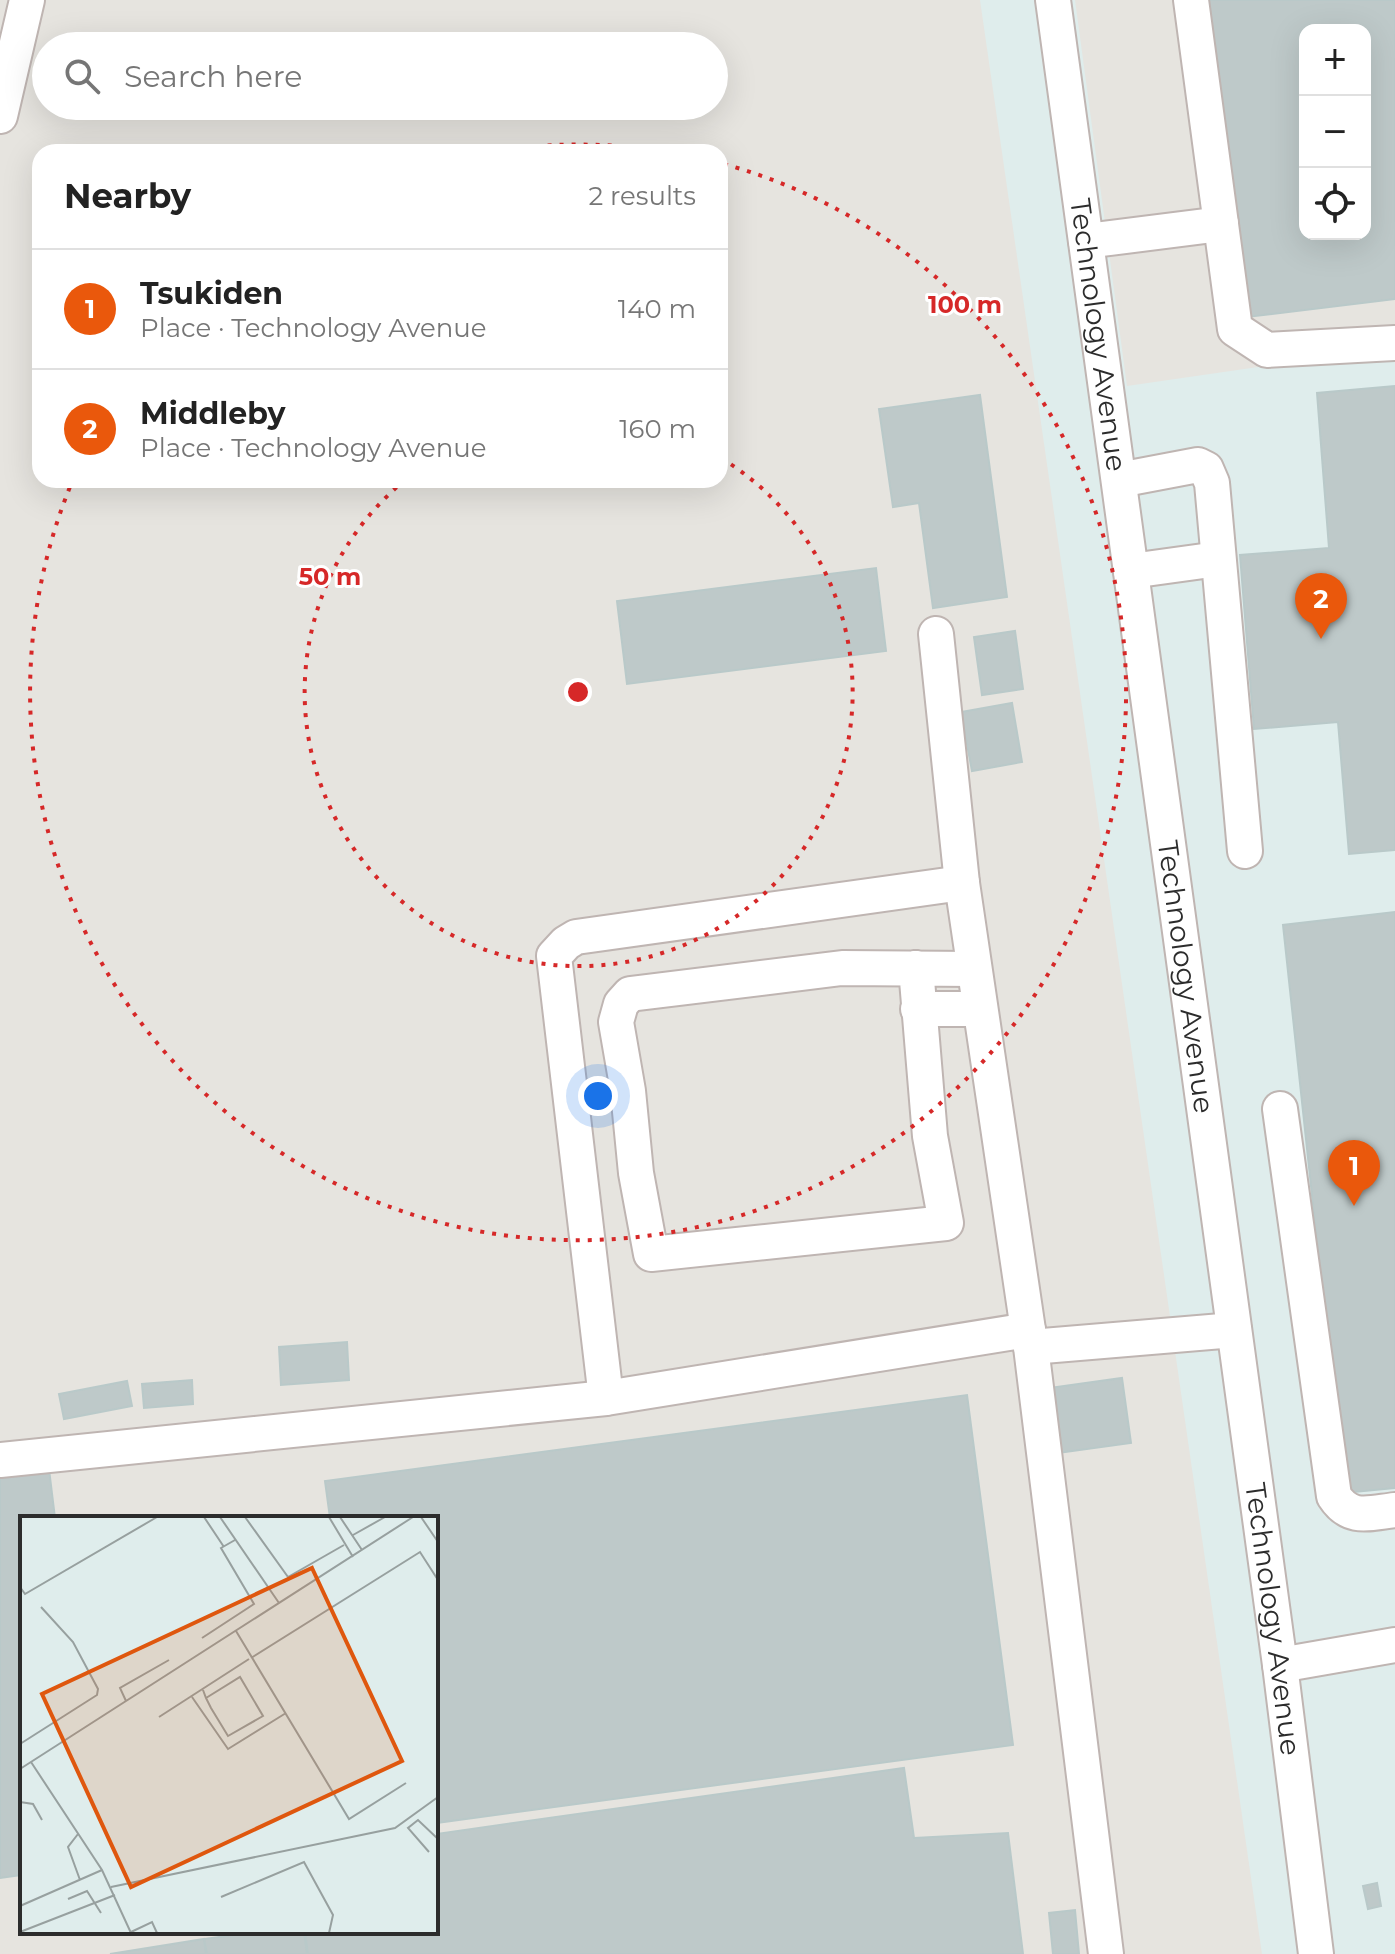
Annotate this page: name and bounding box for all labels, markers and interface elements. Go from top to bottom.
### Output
map controls [1299,24,1371,240]
button: + [1299,24,1371,96]
search box [32,32,728,120]
icon: search [60,54,104,98]
text: Search here [124,58,302,95]
button: − [1299,96,1371,168]
button: locate [1299,168,1371,240]
text: Nearby [64,175,191,217]
text: 2 results [588,180,696,212]
street label: Technology Avenue [1063,196,1134,473]
text: Tsukiden [140,275,283,312]
text: 100 m [928,290,1002,319]
text: 1 [85,293,95,325]
text: 140 m [618,293,696,325]
text: Place · Technology Avenue [140,312,486,344]
text: Middleby [140,395,285,432]
text: 2 [82,413,98,445]
text: 160 m [619,413,696,445]
text: Place · Technology Avenue [140,432,486,464]
text: 50 m [299,562,361,591]
pin: 2 [1295,573,1347,639]
centre of rings [564,678,592,706]
street label: Technology Avenue [1151,838,1222,1115]
your location [578,1076,618,1116]
pin: 1 [1328,1140,1380,1206]
street label: Technology Avenue [1238,1481,1308,1757]
inset map [20,1516,438,1934]

